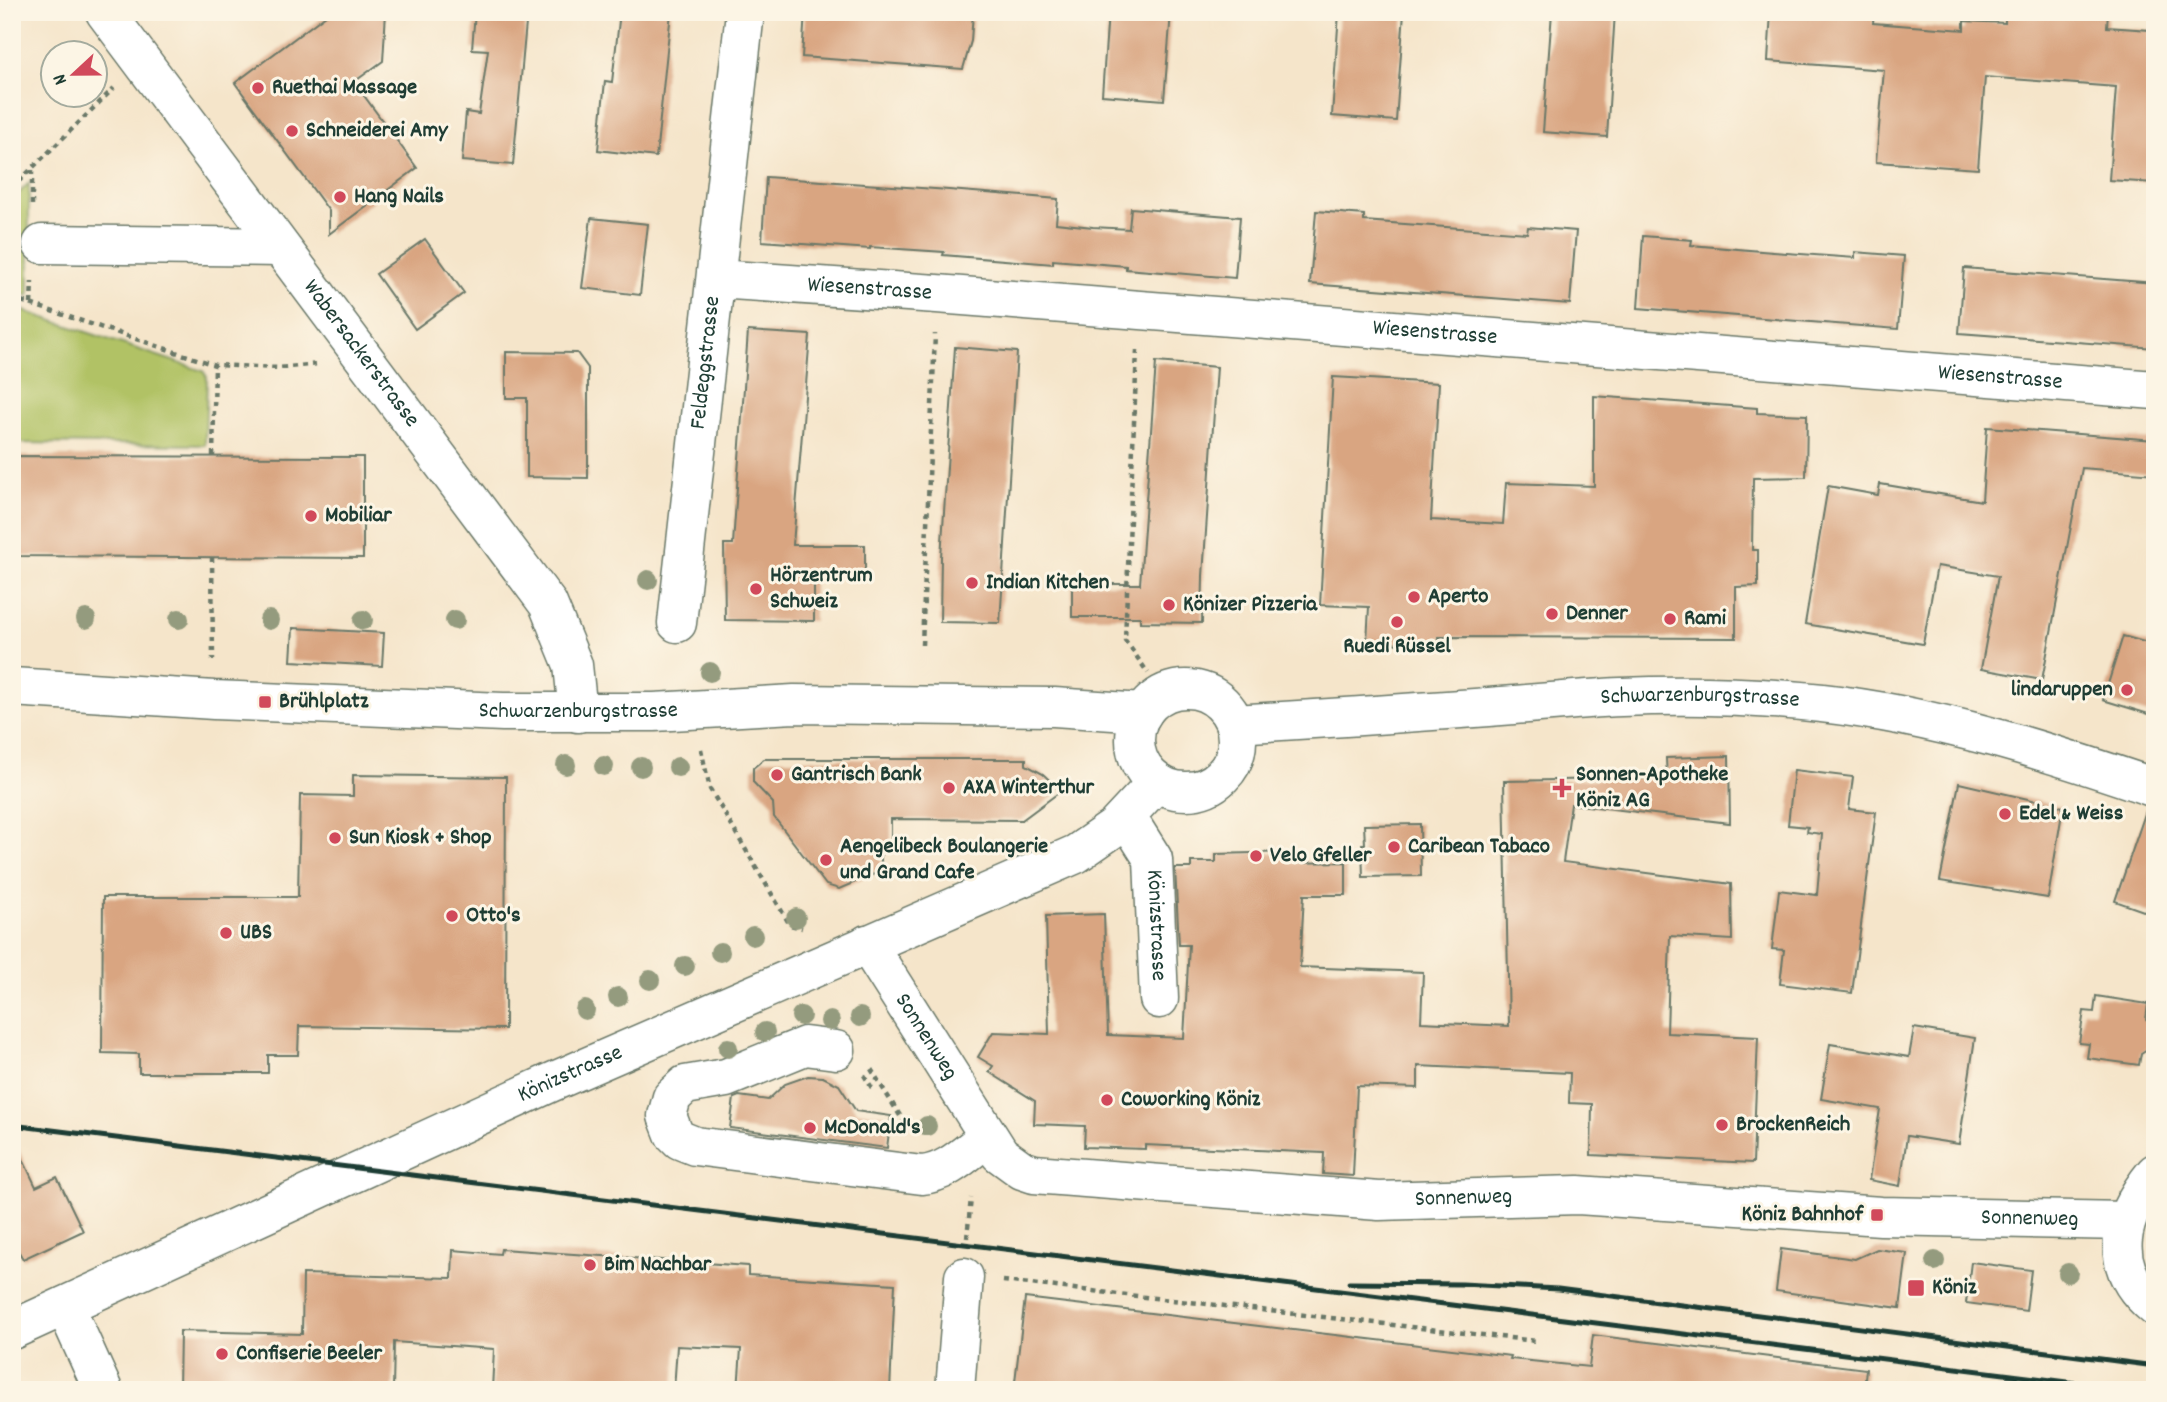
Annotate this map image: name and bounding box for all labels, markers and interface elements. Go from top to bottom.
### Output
north arrow [38,38,108,108]
text: N [47,70,76,88]
place label: Ruethai Massage [272,72,417,105]
marker: Ruethai Massage [250,80,266,96]
place label: Schneiderei Amy [306,115,449,148]
marker: Schneiderei Amy [284,123,300,139]
place label: Hang Nails [354,181,444,214]
marker: Hang Nails [332,189,348,205]
street label: Wiesenstrasse [806,269,933,310]
street label: Wabersackerstrasse [294,273,427,435]
street label: Feldeggstrasse [682,294,730,431]
street label: Wiesenstrasse [1371,312,1499,355]
street label: Wiesenstrasse [1937,356,2064,399]
place label: Mobiliar [325,500,392,533]
marker: Mobiliar [303,508,319,524]
place label: Hörzentrum Schweiz [770,560,873,619]
place label: Indian Kitchen [986,567,1110,600]
marker: Indian Kitchen [964,575,980,591]
marker: Hörzentrum Schweiz [748,581,764,597]
place label: Aperto [1428,581,1489,614]
place label: Könizer Pizzeria [1183,589,1318,622]
marker: Aperto [1406,589,1422,605]
marker: Könizer Pizzeria [1161,597,1177,613]
place label: Denner [1566,598,1628,631]
place label: Rami [1684,603,1727,636]
marker: Denner [1544,606,1560,622]
marker: Rami [1662,611,1678,627]
marker: Ruedi Rüssel [1389,614,1405,630]
place label: Ruedi Rüssel [1343,631,1451,664]
place label: lindaruppen [2011,674,2113,707]
street label: Schwarzenburgstrasse [1600,679,1801,717]
marker: lindaruppen [2119,682,2135,698]
place label: Brühlplatz [279,686,369,719]
marker: Brühlplatz [257,694,273,710]
street label: Schwarzenburgstrasse [478,694,679,729]
place label: Gantrisch Bank [791,759,922,792]
place label: Sonnen-Apotheke Köniz AG [1576,759,1728,818]
marker: Gantrisch Bank [769,767,785,783]
place label: AXA Winterthur [963,772,1095,805]
marker: AXA Winterthur [941,780,957,796]
marker: Sonnen-Apotheke Köniz AG [1554,780,1570,796]
place label: Edel & Weiss [2019,798,2124,831]
marker: Edel & Weiss [1997,806,2013,822]
place label: Sun Kiosk + Shop [349,822,492,855]
marker: Sun Kiosk + Shop [327,830,343,846]
place label: Aengelibeck Boulangerie und Grand Cafe [840,831,1048,890]
place label: Caribean Tabaco [1408,831,1550,864]
marker: Caribean Tabaco [1386,839,1402,855]
place label: Velo Gfeller [1270,840,1372,873]
marker: Velo Gfeller [1248,848,1264,864]
marker: Aengelibeck Boulangerie und Grand Cafe [818,852,834,868]
street label: Könizstrasse [1137,869,1175,982]
place label: Otto's [466,900,521,933]
marker: Otto's [444,908,460,924]
place label: UBS [240,917,272,950]
marker: UBS [218,925,234,941]
street label: Sonnenweg [886,987,966,1087]
street label: Könizstrasse [512,1037,628,1112]
place label: Coworking Köniz [1121,1084,1260,1117]
marker: Coworking Köniz [1099,1092,1115,1108]
place label: BrockenReich [1736,1109,1850,1142]
place label: McDonald's [824,1112,921,1145]
marker: BrockenReich [1714,1117,1730,1133]
marker: McDonald's [802,1120,818,1136]
street label: Sonnenweg [1414,1180,1513,1216]
place label: Köniz Bahnhof [1742,1199,1864,1232]
street label: Sonnenweg [1981,1202,2079,1237]
marker: Köniz Bahnhof [1869,1207,1885,1223]
place label: Bim Nachbar [604,1249,712,1282]
marker: Bim Nachbar [582,1257,598,1273]
place label: Köniz [1932,1272,1977,1305]
marker: Köniz [1906,1278,1926,1298]
place label: Confiserie Beeler [236,1338,383,1371]
marker: Confiserie Beeler [214,1346,230,1362]

